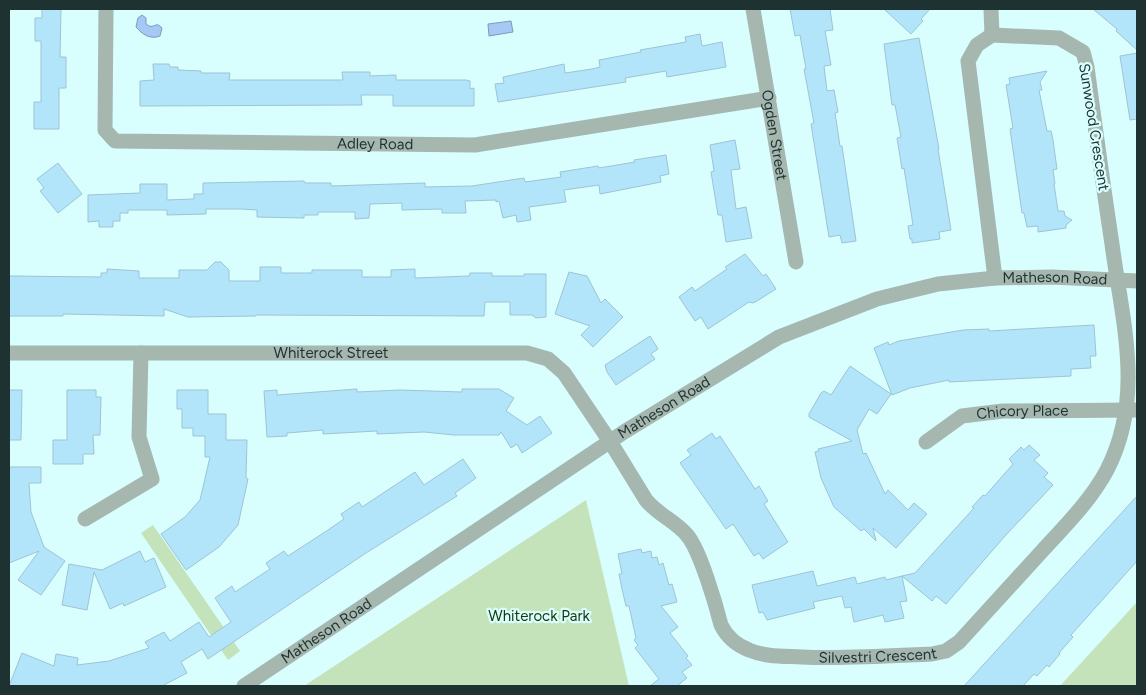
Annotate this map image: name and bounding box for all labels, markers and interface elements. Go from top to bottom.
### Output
street label: Sunwood Crescent [1075,62,1113,192]
street label: Ogden Street [758,89,791,182]
street label: Adley Road [337,134,413,153]
street label: Matheson Road [1002,268,1108,289]
street label: Whiterock Street [273,344,389,362]
street label: Matheson Road [615,372,713,443]
street label: Chicory Place [975,402,1068,423]
street label: Matheson Road [278,594,375,668]
park label: Whiterock Park [488,607,590,625]
street label: Silvestri Crescent [819,644,939,667]

